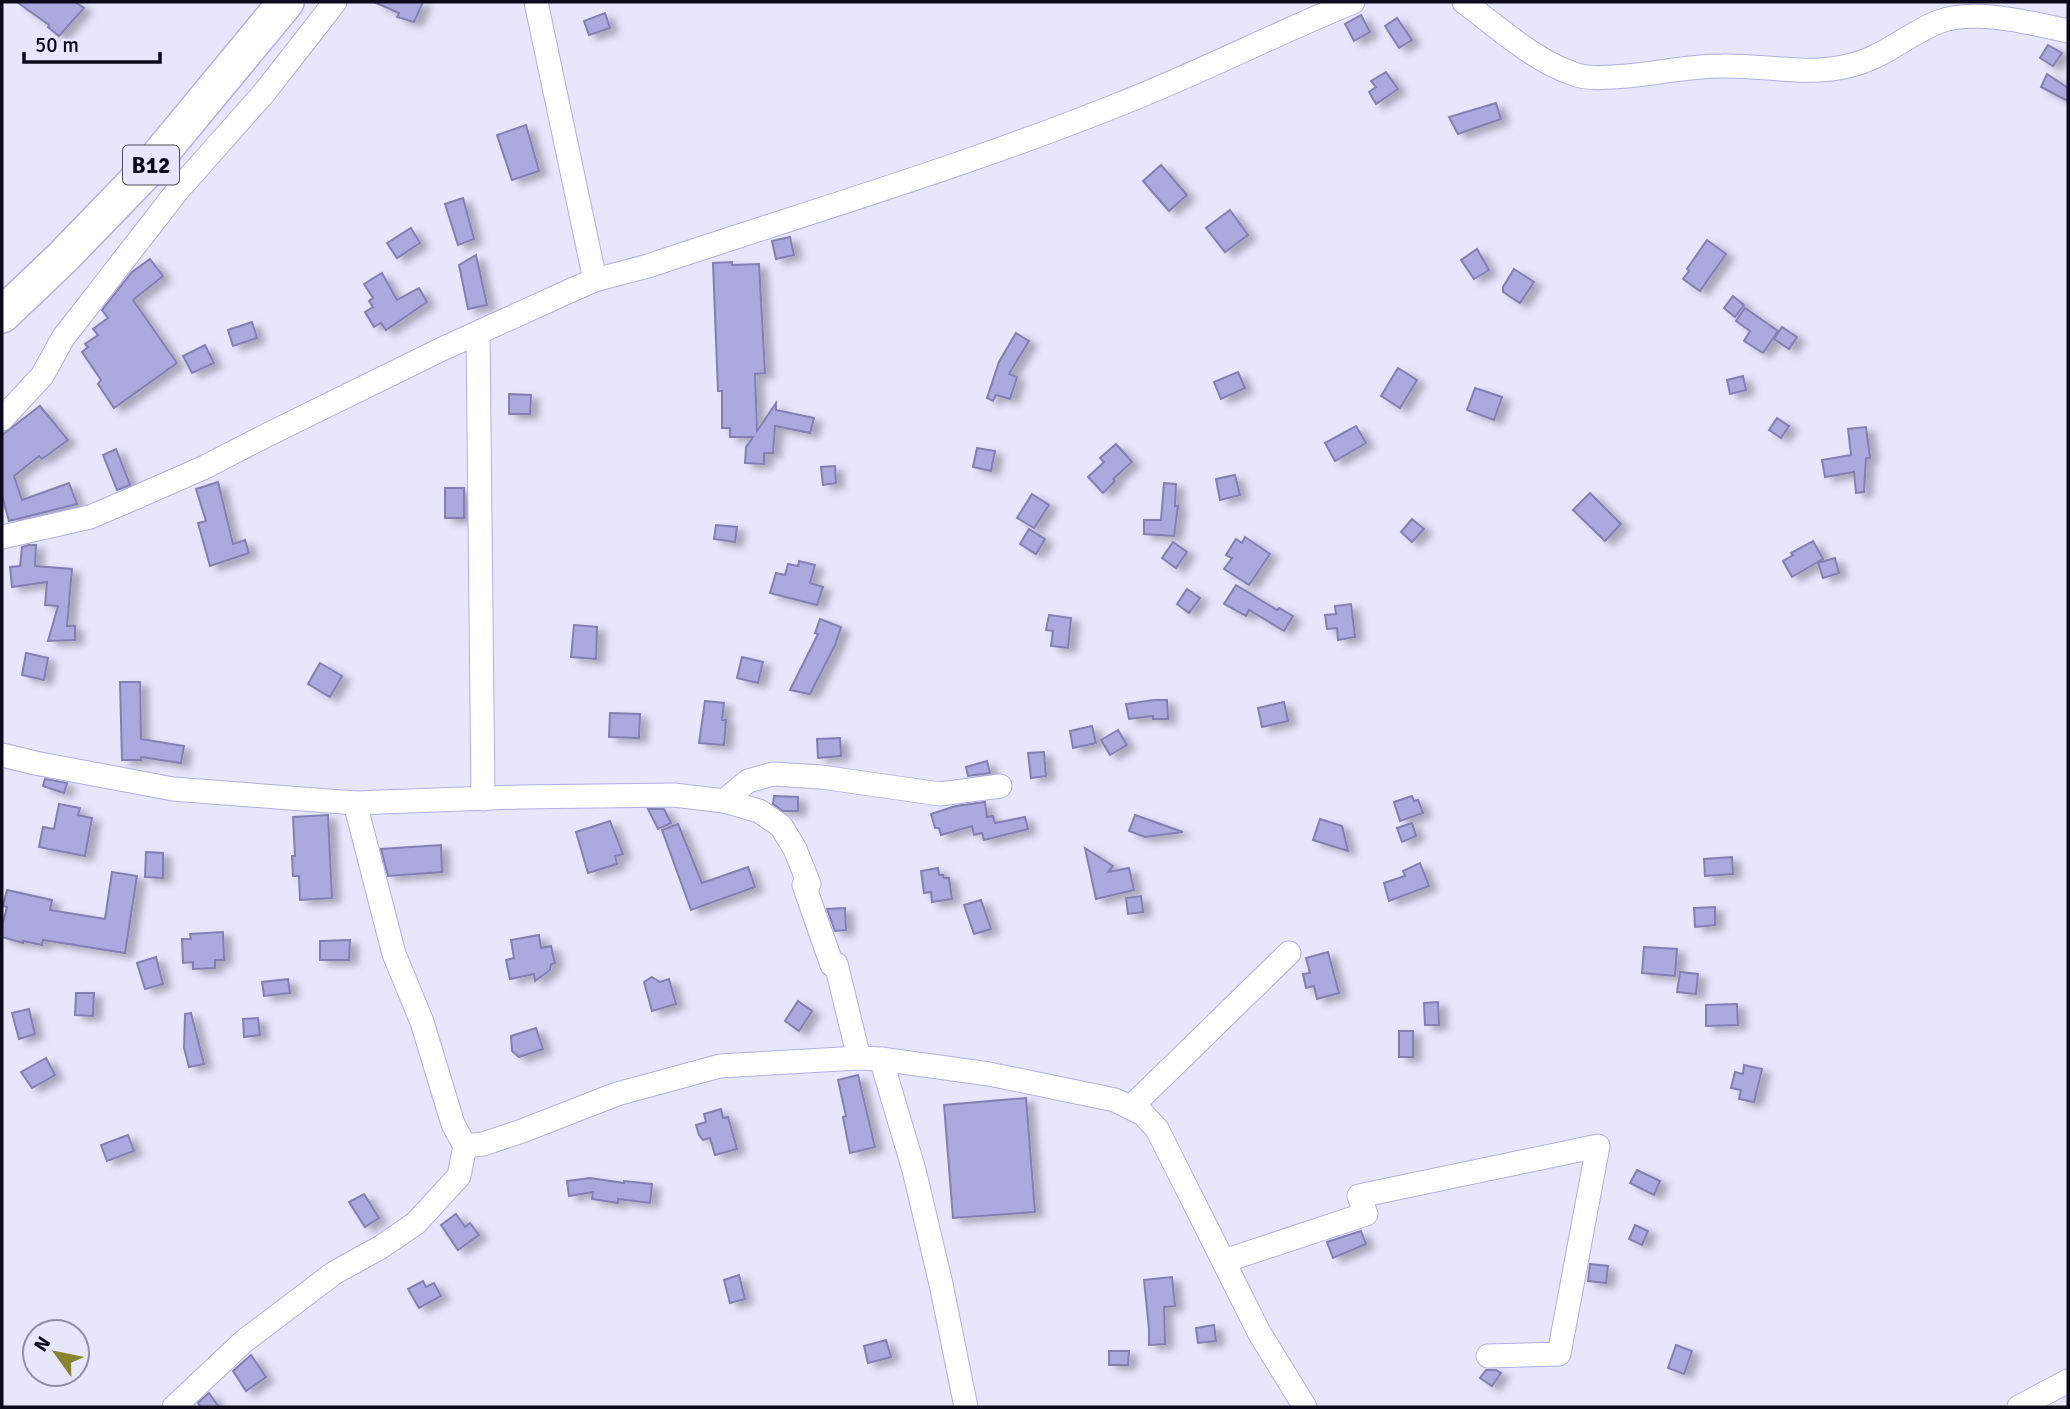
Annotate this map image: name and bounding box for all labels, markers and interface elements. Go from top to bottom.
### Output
scale bar [24,21,161,65]
text: 50 m [35,32,79,58]
road number: B12 [123,146,179,184]
north arrow [21,1318,91,1388]
text: N [29,1332,56,1356]

